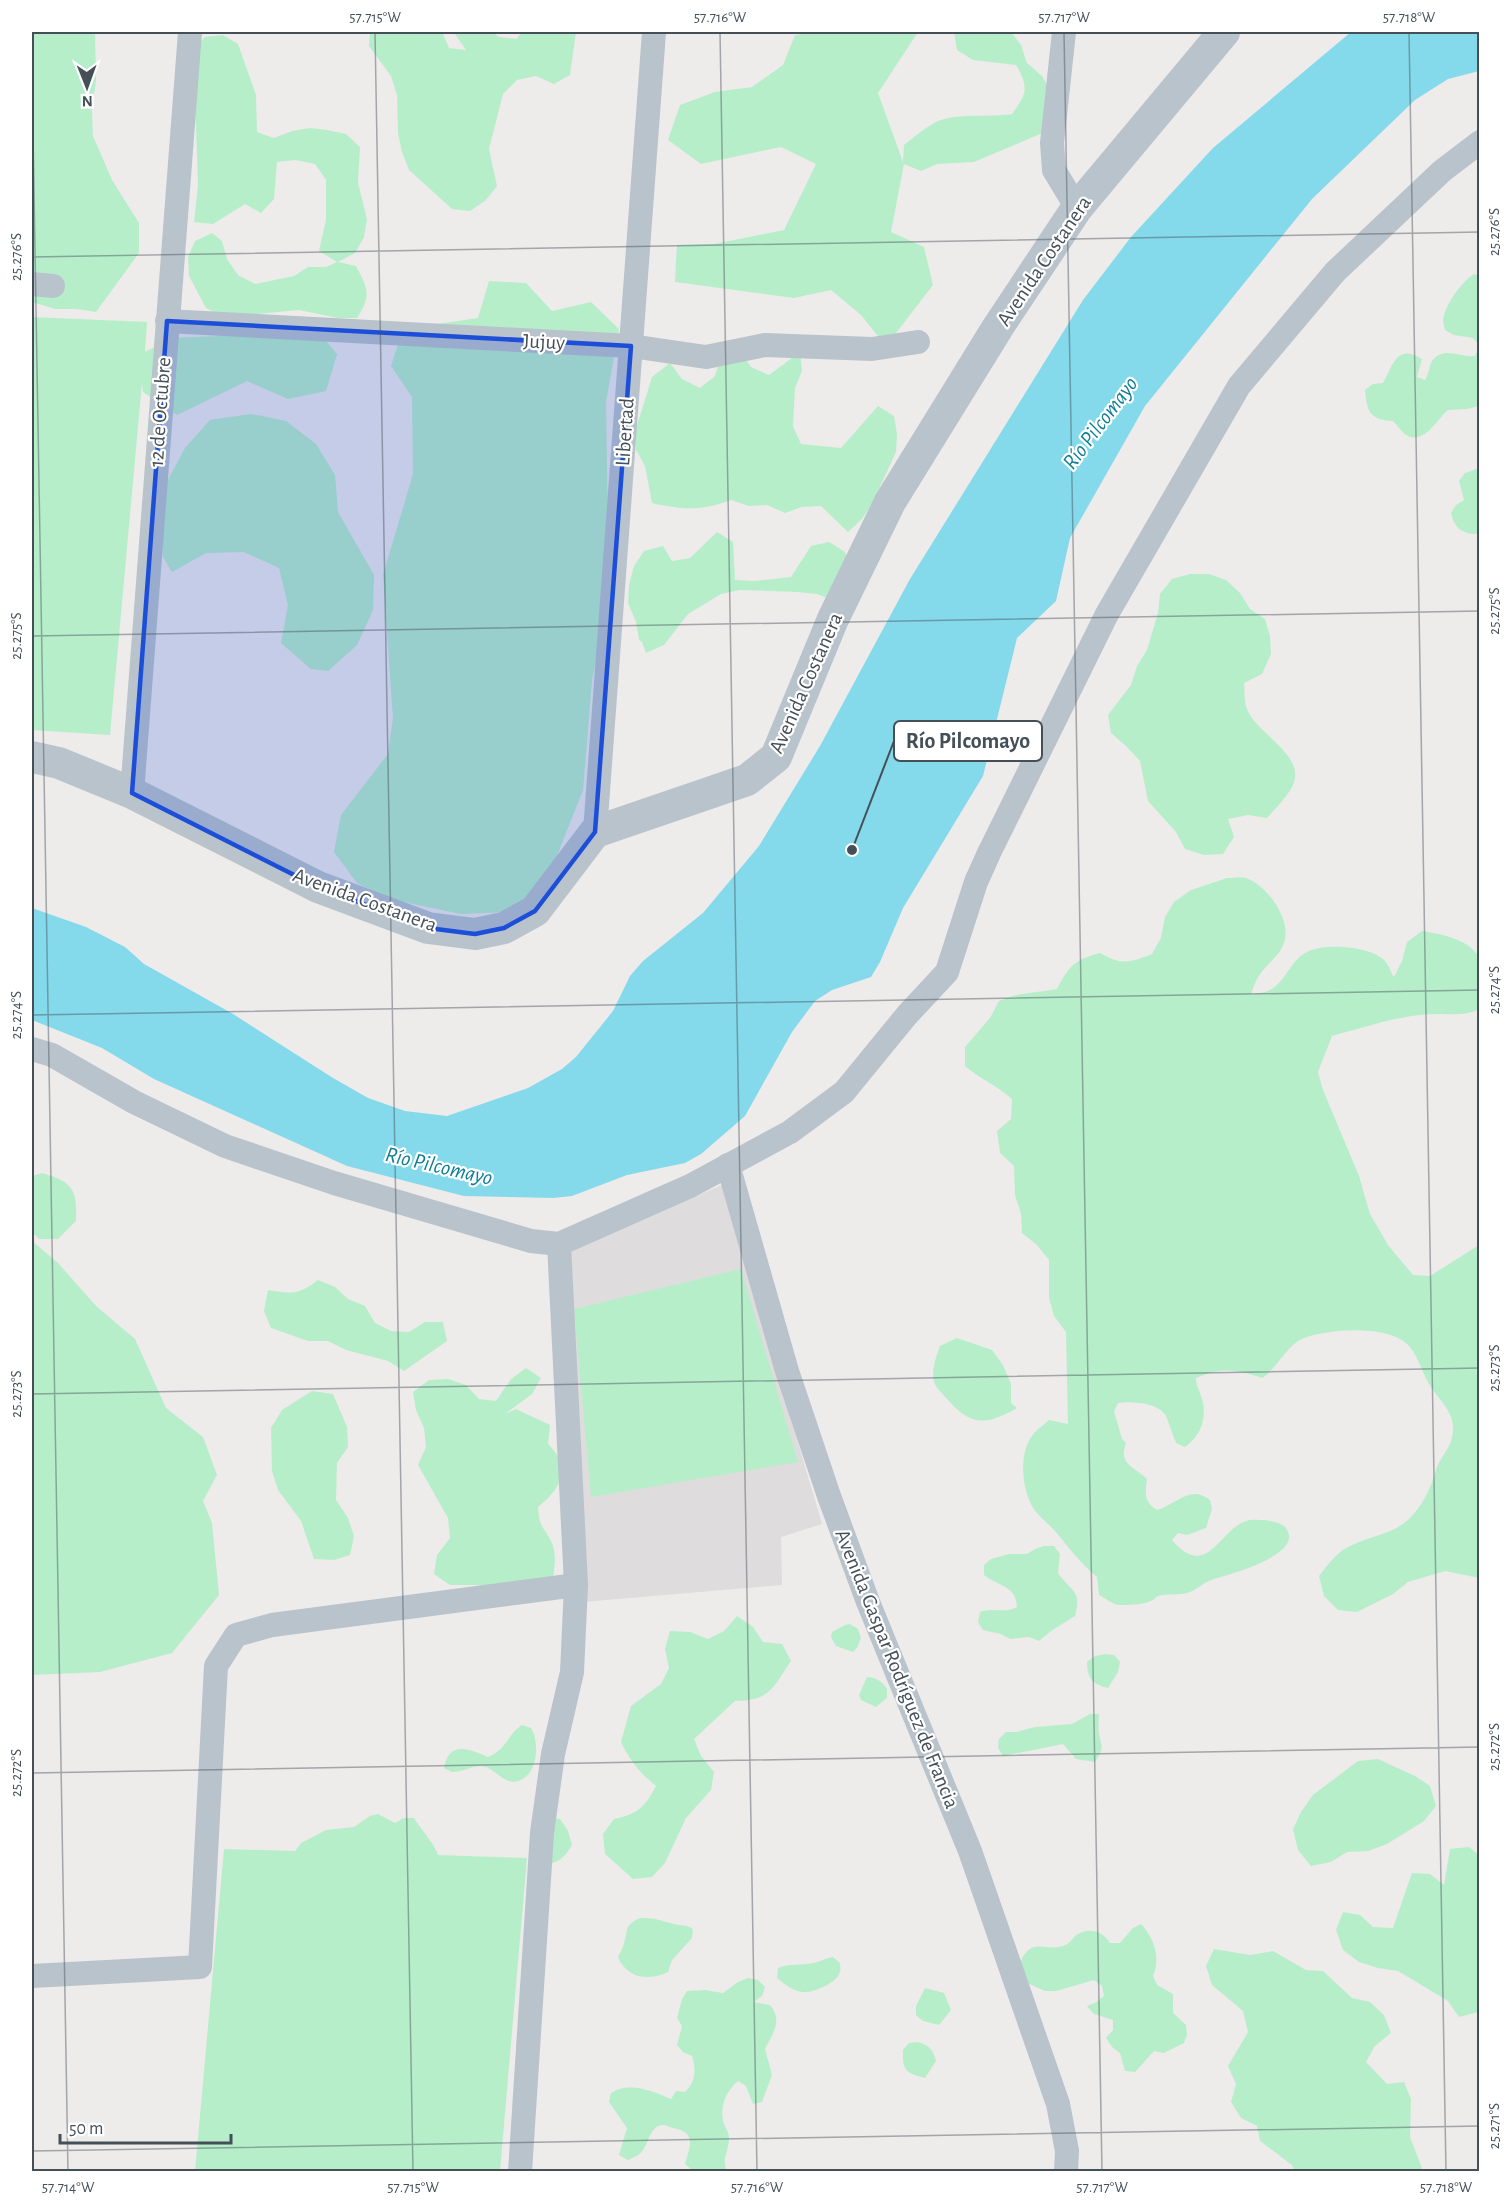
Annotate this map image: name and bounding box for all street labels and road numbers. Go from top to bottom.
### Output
street label: Avenida Costanera [993,192,1095,330]
street label: Jujuy [522,330,566,354]
street label: 12 de Octubre [146,356,174,468]
street label: Libertad [612,397,638,467]
street label: Avenida Costanera [766,609,847,756]
street label: Avenida Costanera [290,864,440,936]
street label: Avenida Gaspar Rodríguez de Francia [831,1526,963,1812]

